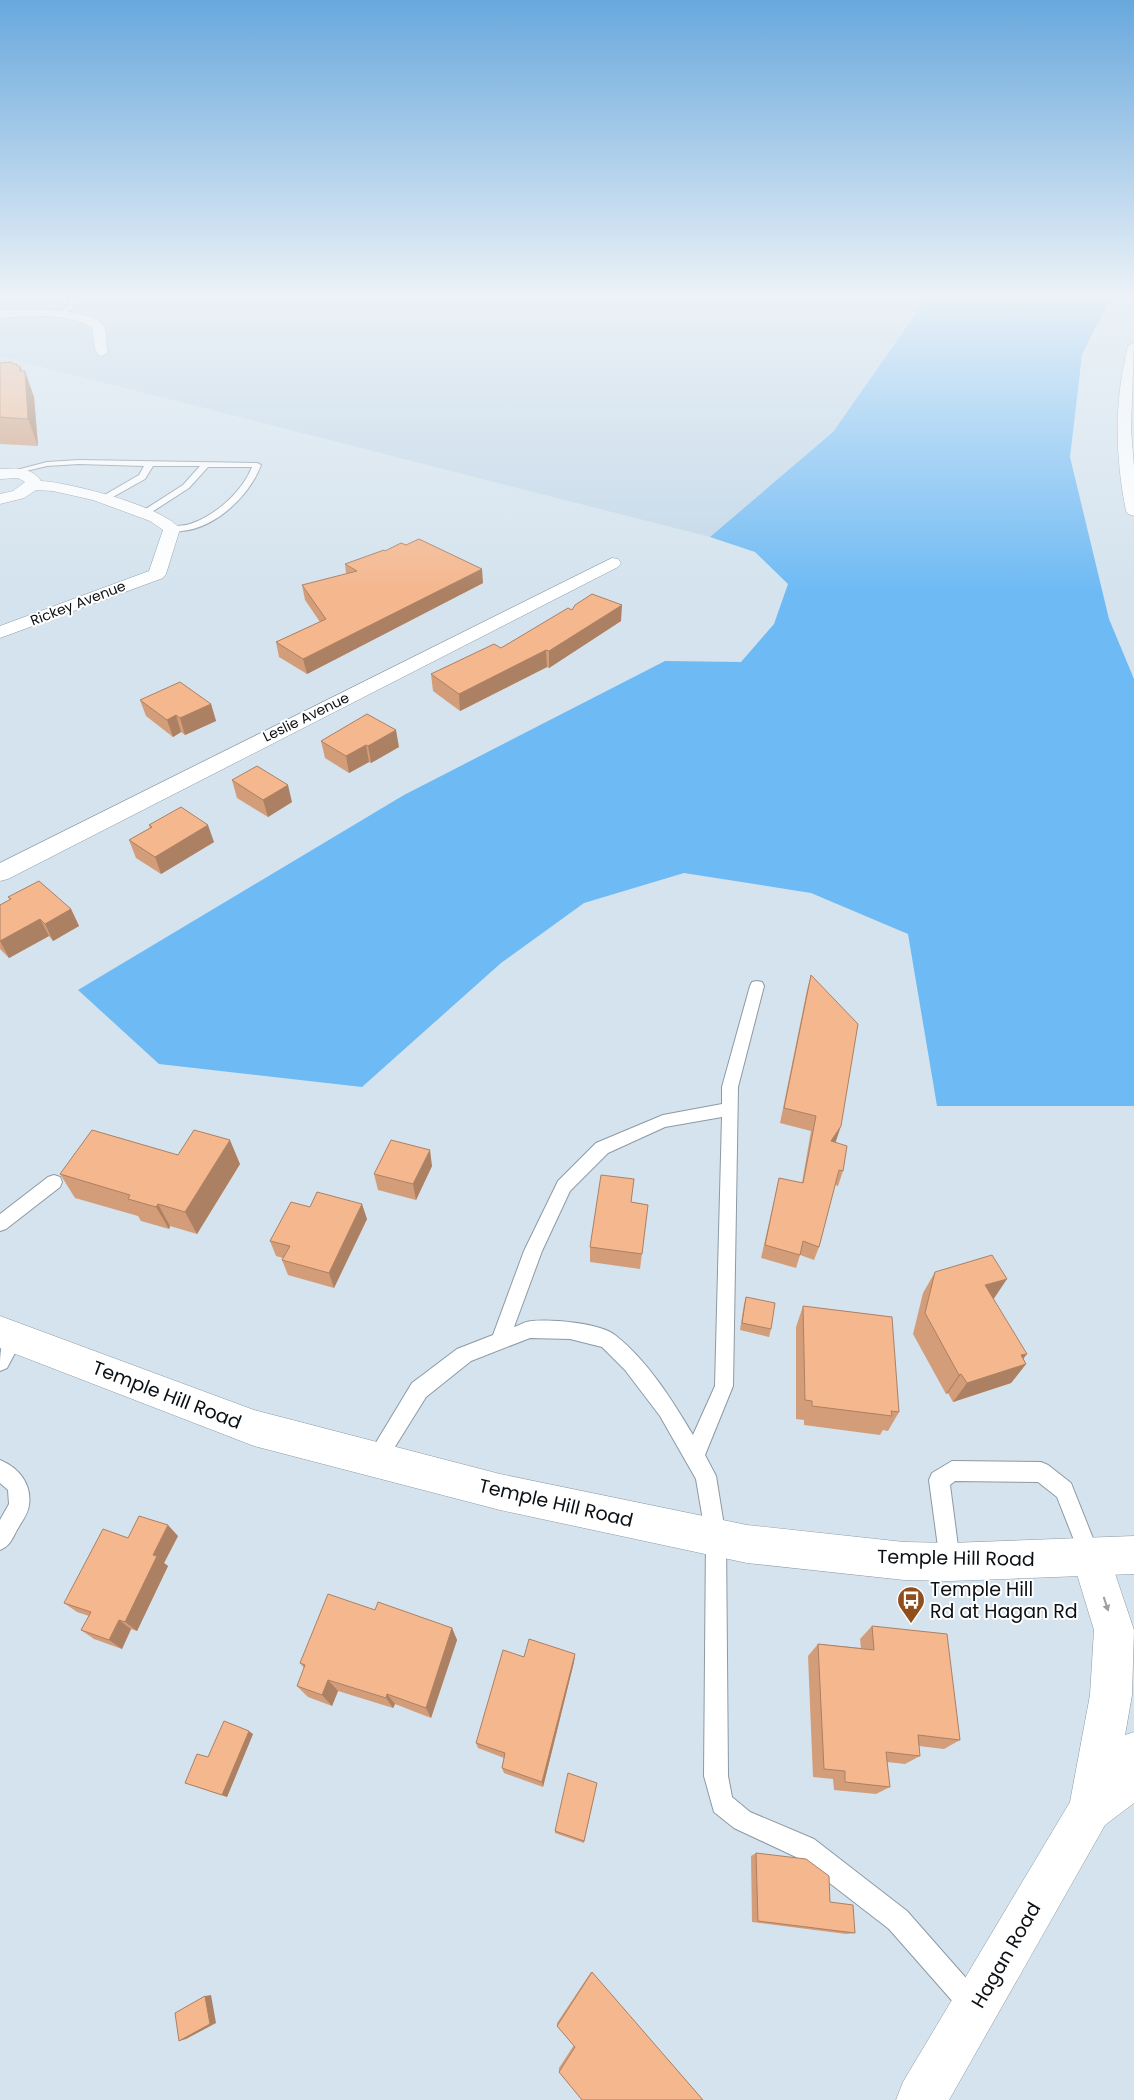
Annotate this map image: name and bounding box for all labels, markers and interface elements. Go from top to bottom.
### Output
street label: Rickey Avenue [27,576,129,630]
street label: Leslie Avenue [259,687,353,747]
street label: Temple Hill Road [89,1354,245,1436]
street label: Temple Hill Road [476,1472,636,1534]
street label: Temple Hill Road [877,1543,1035,1573]
place label: Temple Hill Rd at Hagan Rd [930,1576,1078,1625]
bus stop icon: Temple Hill Rd at Hagan Rd [896,1585,926,1624]
one-way arrow [1102,1597,1110,1612]
street label: Hagan Road [965,1897,1047,2013]

